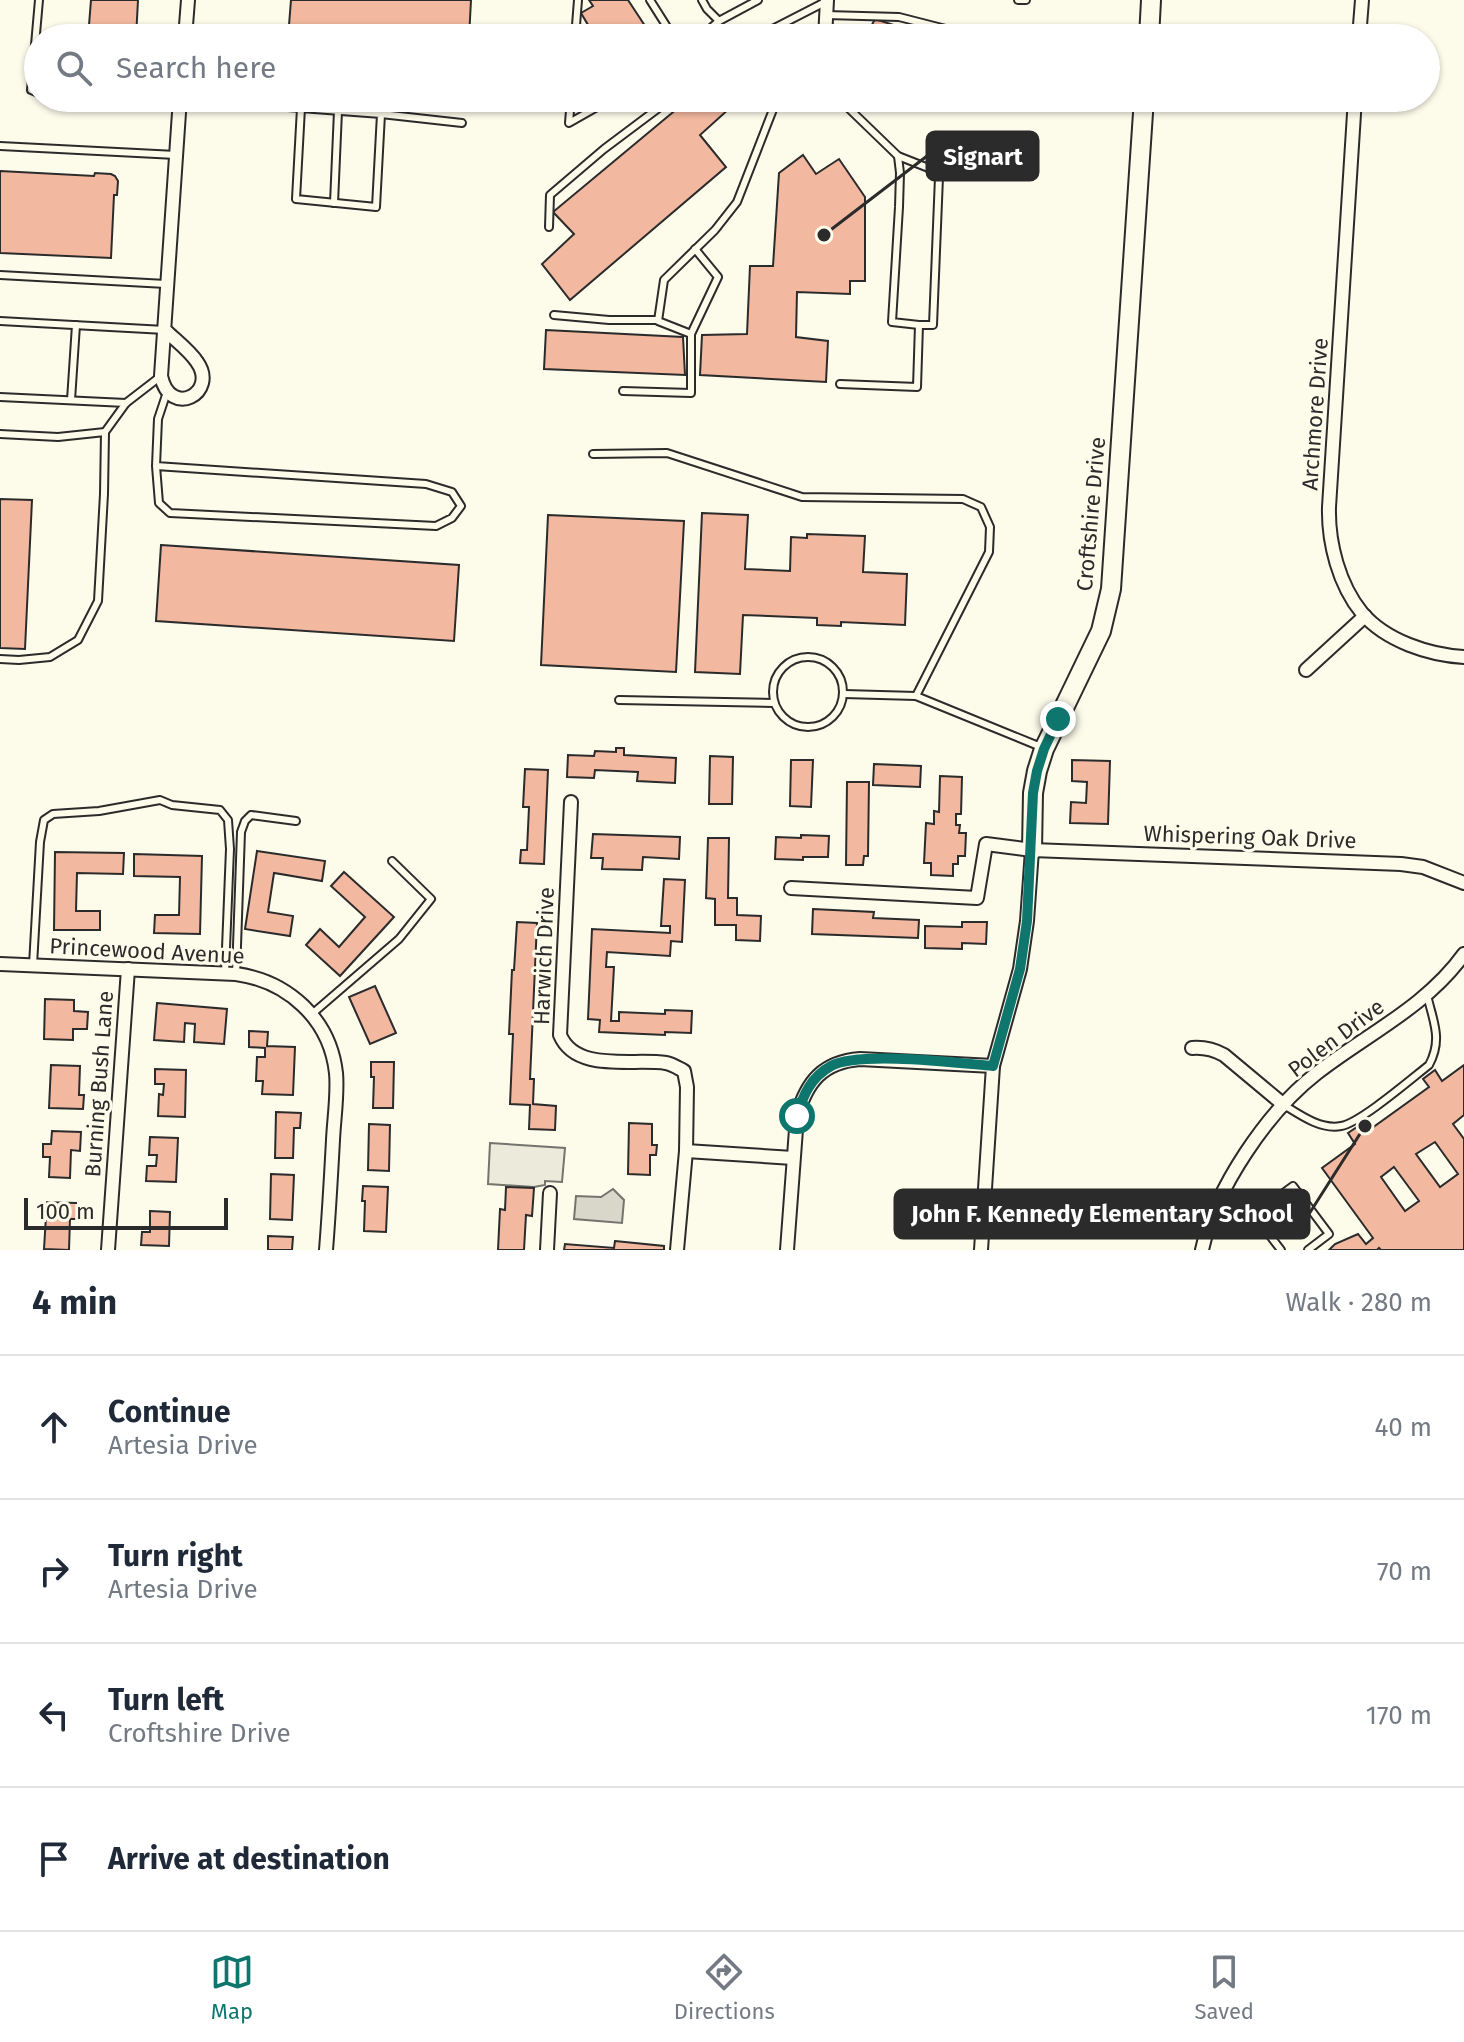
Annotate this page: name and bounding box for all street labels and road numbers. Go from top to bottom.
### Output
street label: Archmore Drive [1296,337,1334,491]
street label: Croftshire Drive [1071,436,1111,592]
street label: Whispering Oak Drive [1143,820,1357,854]
street label: Harwich Drive [528,886,560,1026]
street label: Princewood Avenue [49,932,245,970]
street label: Burning Bush Lane [79,990,119,1178]
street label: Polen Drive [1283,993,1389,1083]

